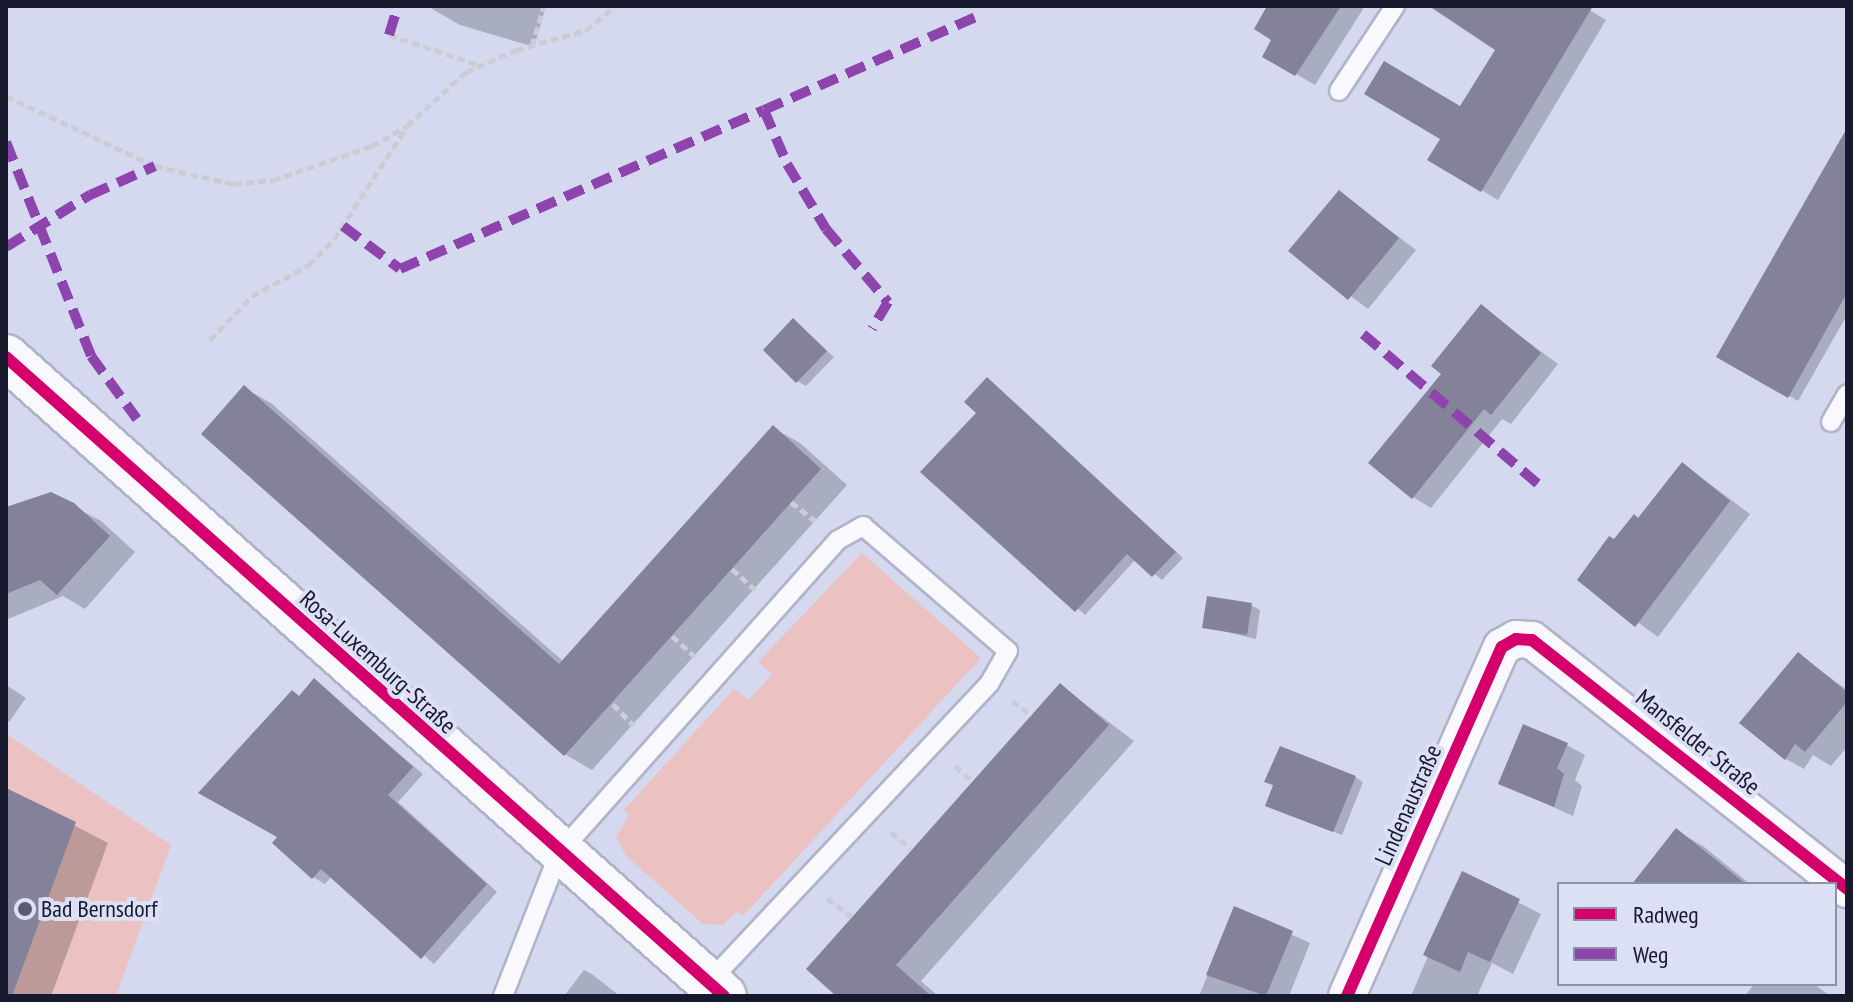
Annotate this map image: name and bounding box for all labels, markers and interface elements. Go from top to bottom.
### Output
street label: Rosa-Luxemburg-Straße [294,584,462,740]
street label: Mansfelder Straße [1630,683,1766,801]
street label: Lindenaustraße [1369,740,1447,870]
legend [1557,882,1837,986]
place label: Bad Bernsdorf [41,895,157,923]
text: Radweg [1633,899,1699,930]
marker: Bad Bernsdorf [16,900,34,918]
text: Weg [1633,939,1668,970]

